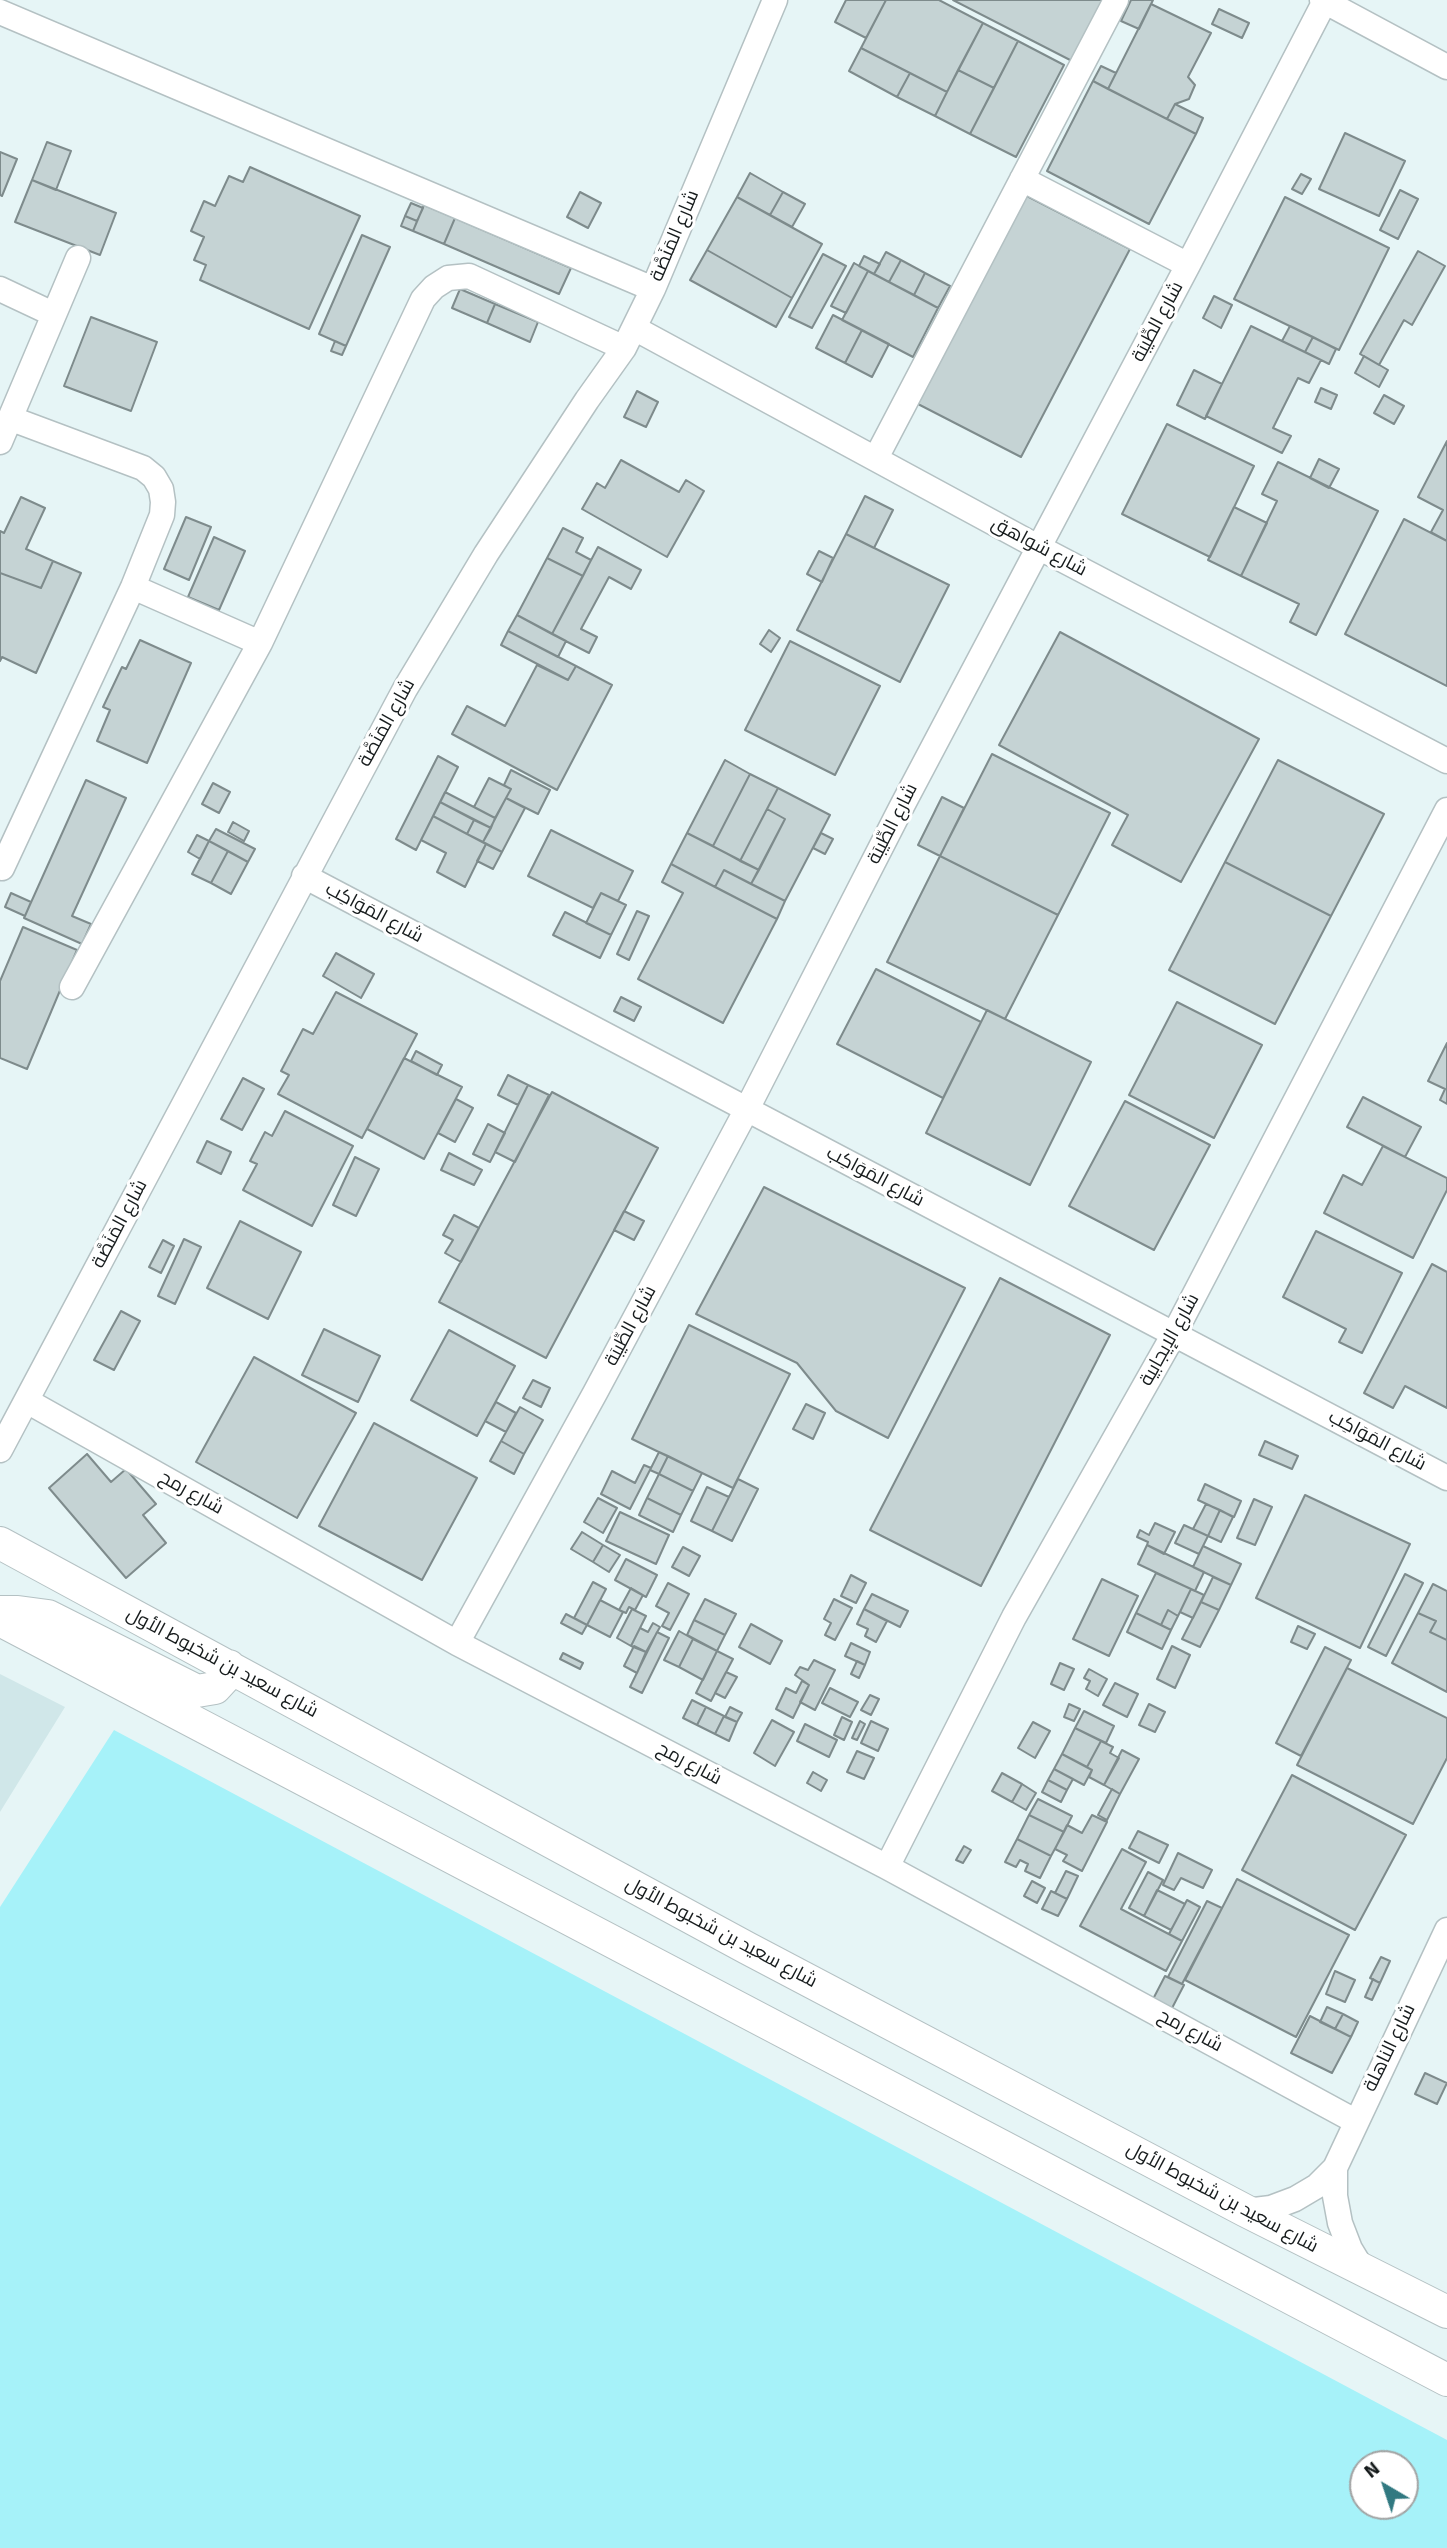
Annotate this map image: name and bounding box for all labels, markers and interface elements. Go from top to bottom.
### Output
street label: شارع المَنَصَّة [646,187,704,285]
street label: شارع الطِّيبَة [1127,278,1189,366]
street label: شارع شواهق [987,512,1091,582]
street label: شارع المَنَصَّة [354,675,420,771]
street label: شارع الطِّيبَة [863,780,923,868]
street label: شارع المَوَاكِب [321,878,427,948]
street label: شارع المَوَاكِب [822,1142,928,1212]
street label: شارع المَنَصَّة [87,1176,153,1272]
street label: شارع الطِّيبَة [600,1282,662,1370]
street label: شارع الإيجابية [1135,1290,1205,1390]
street label: شارع المَوَاكِب [1324,1406,1430,1476]
street label: شارع رمح [155,1466,227,1520]
street label: شارع سعيد بن شخبوط الأول [122,1603,322,1723]
street label: شارع رمح [653,1737,725,1791]
street label: شارع سعيد بن شخبوط الأول [621,1873,821,1993]
street label: شارع الناهلة [1359,2001,1421,2095]
street label: شارع رمح [1154,2004,1226,2058]
street label: شارع سعيد بن شخبوط الأول [1122,2138,1322,2258]
north arrow [1349,2450,1419,2520]
text: N [1359,2457,1385,2484]

